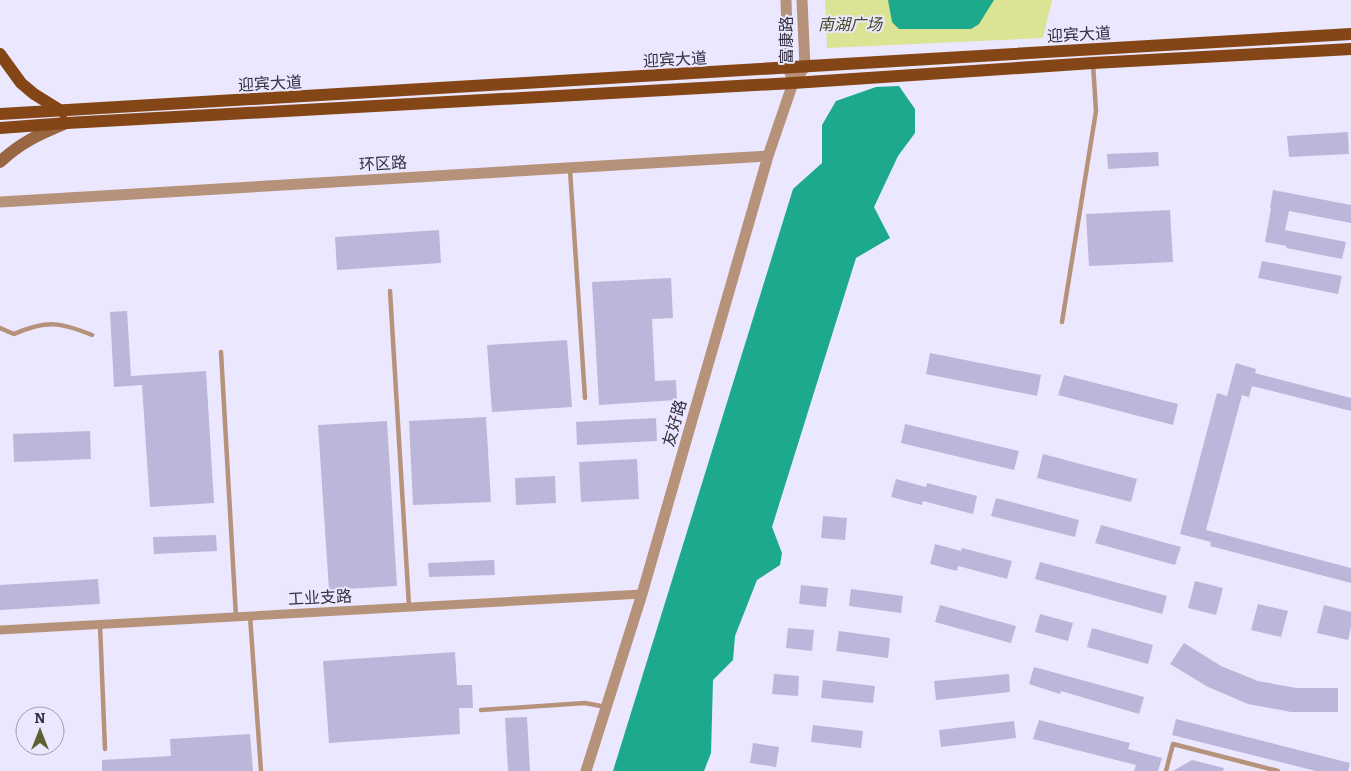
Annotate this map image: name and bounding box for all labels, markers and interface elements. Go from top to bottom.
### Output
park label: 南湖广场 [818,15,884,34]
street label: 富康路 [777,16,796,64]
street label: 迎宾大道 [1047,23,1111,46]
street label: 迎宾大道 [643,48,707,71]
street label: 迎宾大道 [238,72,302,95]
street label: 环区路 [359,153,407,174]
street label: 友好路 [659,397,690,449]
street label: 工业支路 [288,586,352,609]
north arrow [15,706,65,756]
text: N [35,710,46,727]

